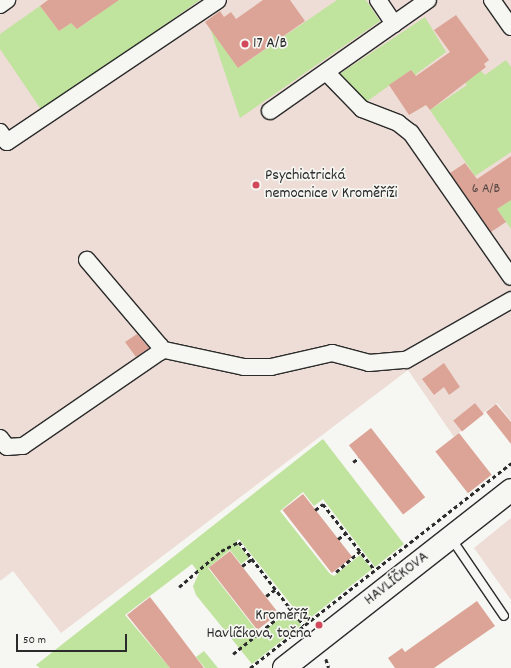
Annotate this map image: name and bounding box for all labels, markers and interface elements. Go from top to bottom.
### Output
place label: 17 A/B [253,34,287,54]
marker: 17 A/B [240,39,250,49]
place label: Psychiatrická nemocnice v Kroměříži [265,166,397,204]
marker: Psychiatrická nemocnice v Kroměříži [250,179,262,191]
house number: 6 A/B [472,181,500,197]
street label: HAVLÍČKOVA [361,548,433,610]
place label: Kroměříž, Havlíčkova, točna [207,606,311,644]
marker: Kroměříž, Havlíčkova, točna [314,620,324,630]
scale bar [18,626,129,652]
text: 50 m [23,632,46,649]

